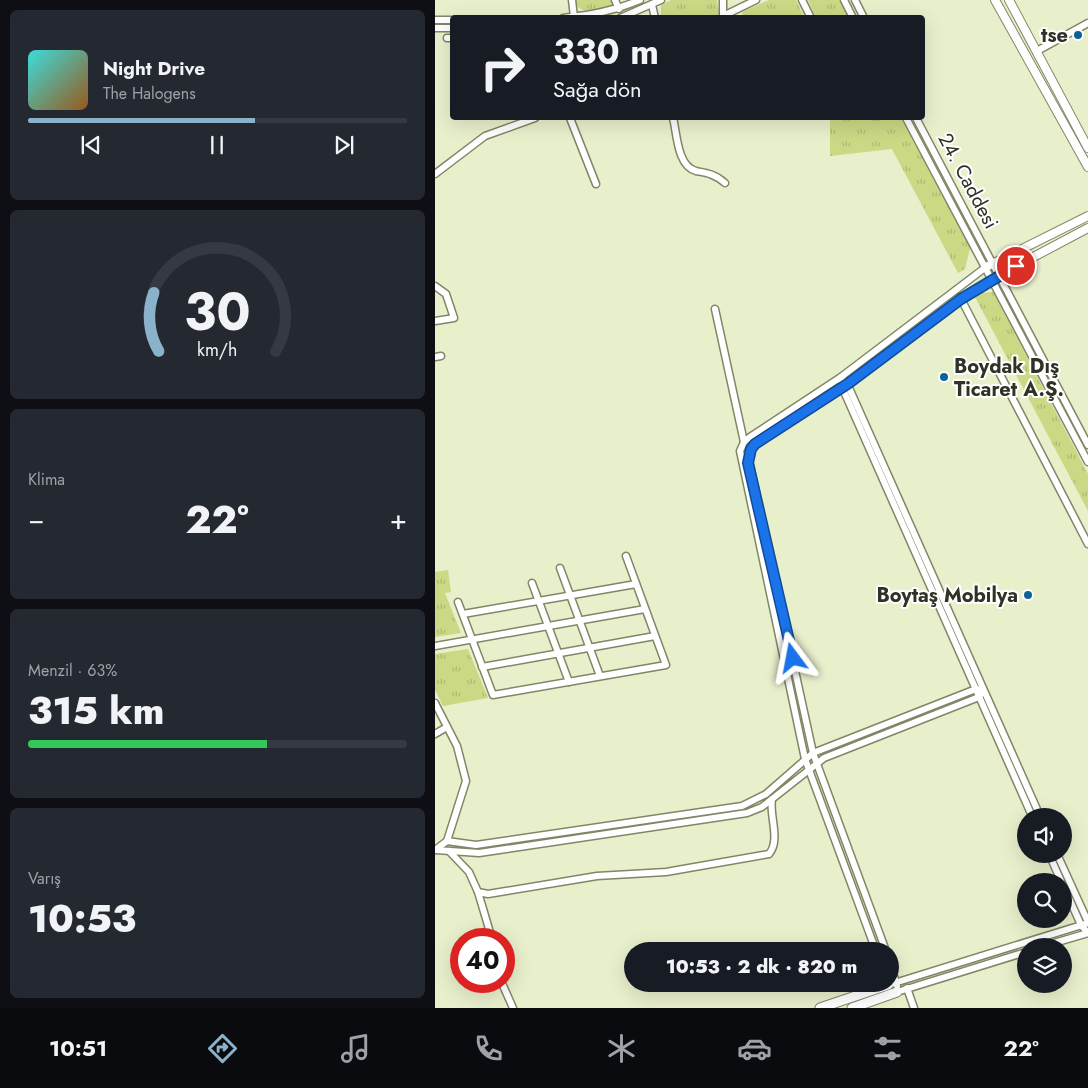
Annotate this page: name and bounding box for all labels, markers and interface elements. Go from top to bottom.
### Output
place label: tse [1041,21,1068,50]
text: 330 m [553,27,659,77]
marker: tse [1072,29,1084,41]
icon: right [470,35,535,100]
text: Night Drive [103,55,205,82]
text: Sağa dön [553,73,641,105]
text: The Halogens [103,82,196,105]
street label: 24. Caddesi [931,128,1005,234]
icon: previous [77,131,105,159]
icon: pause [203,131,231,159]
icon: next [330,131,358,159]
pin [995,245,1037,287]
icon: arrive [1002,252,1030,280]
text: 30 [184,274,251,350]
text: km/h [197,337,238,363]
place label: Boydak Dış Ticaret A.Ş. [954,352,1064,404]
marker: Boydak Dış Ticaret A.Ş. [938,371,950,383]
text: Klima [28,468,65,491]
text: 22° [185,492,249,547]
text: − [28,499,45,540]
text: + [390,499,407,540]
place label: Boytaş Mobilya [876,581,1018,610]
marker: Boytaş Mobilya [1022,589,1034,601]
position arrow [766,631,818,683]
text: Menzil · 63% [28,659,117,682]
text: 315 km [28,683,164,738]
map controls [1017,808,1072,993]
button: sound [1017,808,1072,863]
text: Varış [28,867,61,890]
button: search [1017,873,1072,928]
text: 10:53 [28,891,136,946]
speed limit sign: 40 [450,928,515,993]
button: layers [1017,938,1072,993]
text: 10:53 · 2 dk · 820 m [666,953,857,980]
icon: directions [205,1031,240,1066]
icon: music [338,1031,373,1066]
icon: phone [471,1031,506,1066]
icon: climate [604,1031,639,1066]
icon: car [737,1031,772,1066]
icon: filters [870,1031,905,1066]
text: 10:51 [49,1032,107,1064]
text: 22° [1003,1032,1039,1064]

